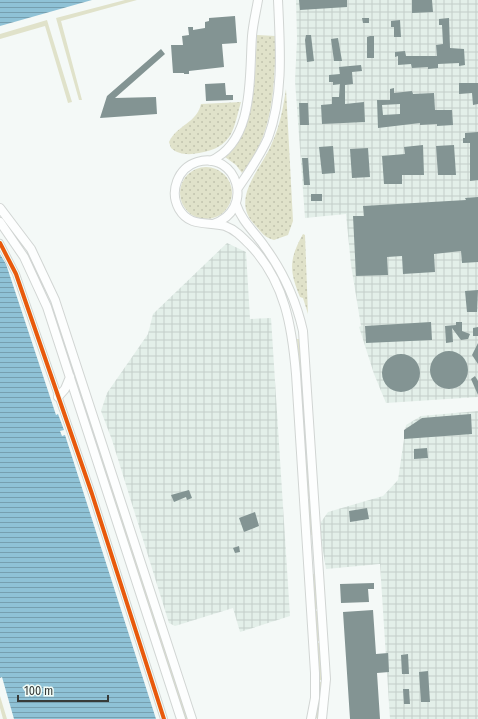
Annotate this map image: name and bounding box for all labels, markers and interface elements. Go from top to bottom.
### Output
scale bar [18,677,108,703]
text: 100 m [24,684,53,698]

